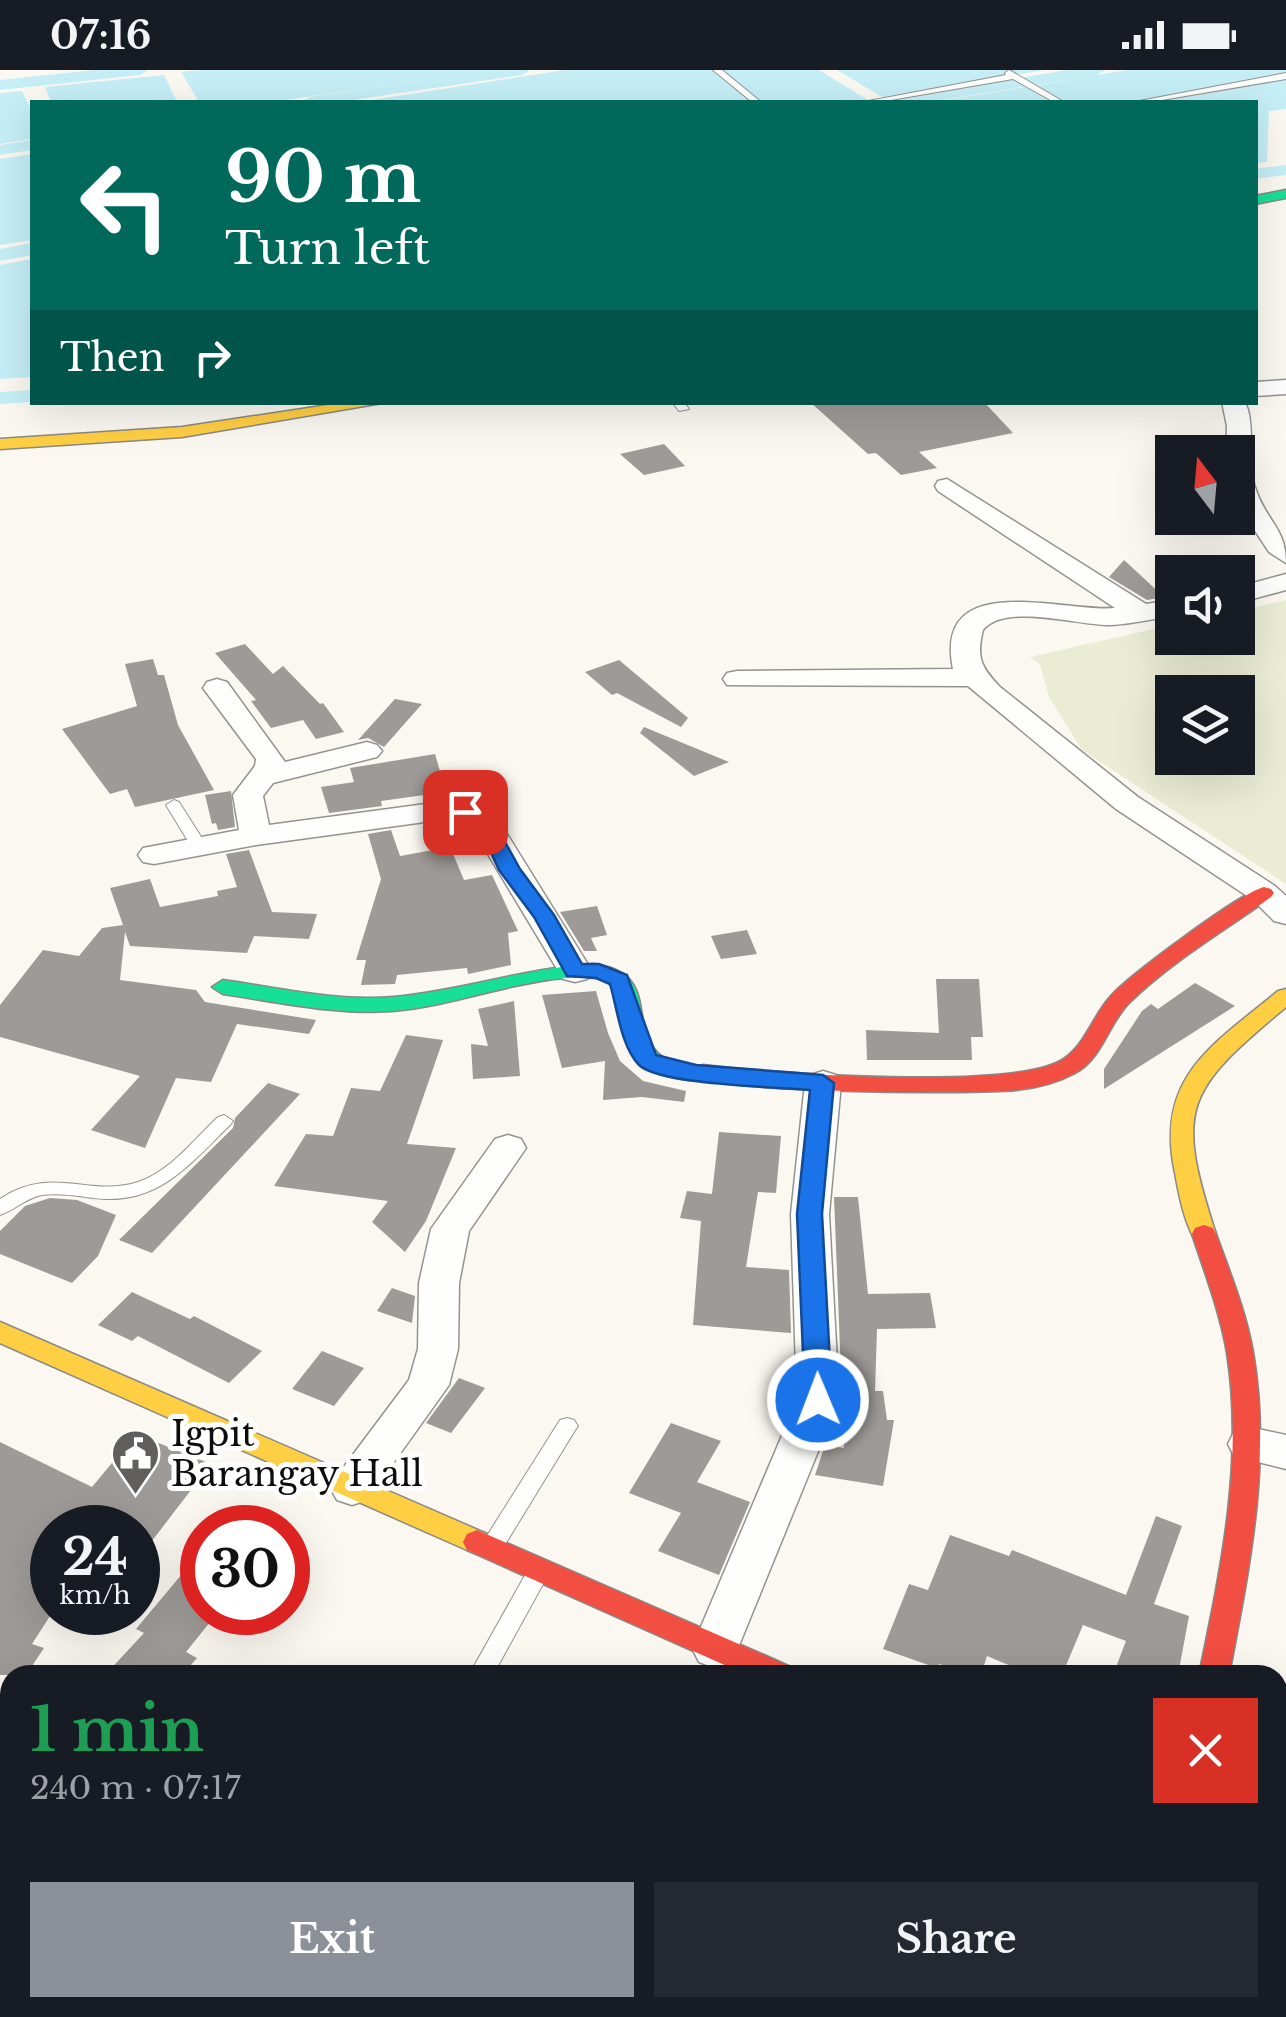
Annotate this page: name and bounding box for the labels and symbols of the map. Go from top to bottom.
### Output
north arrow [1155,435,1255,535]
pin [423,770,508,855]
position arrow [766,1348,870,1452]
place label: Igpit Barangay Hall [171,1412,423,1495]
public building icon: Igpit Barangay Hall [110,1428,162,1496]
speed limit sign: 30 [180,1505,310,1635]

